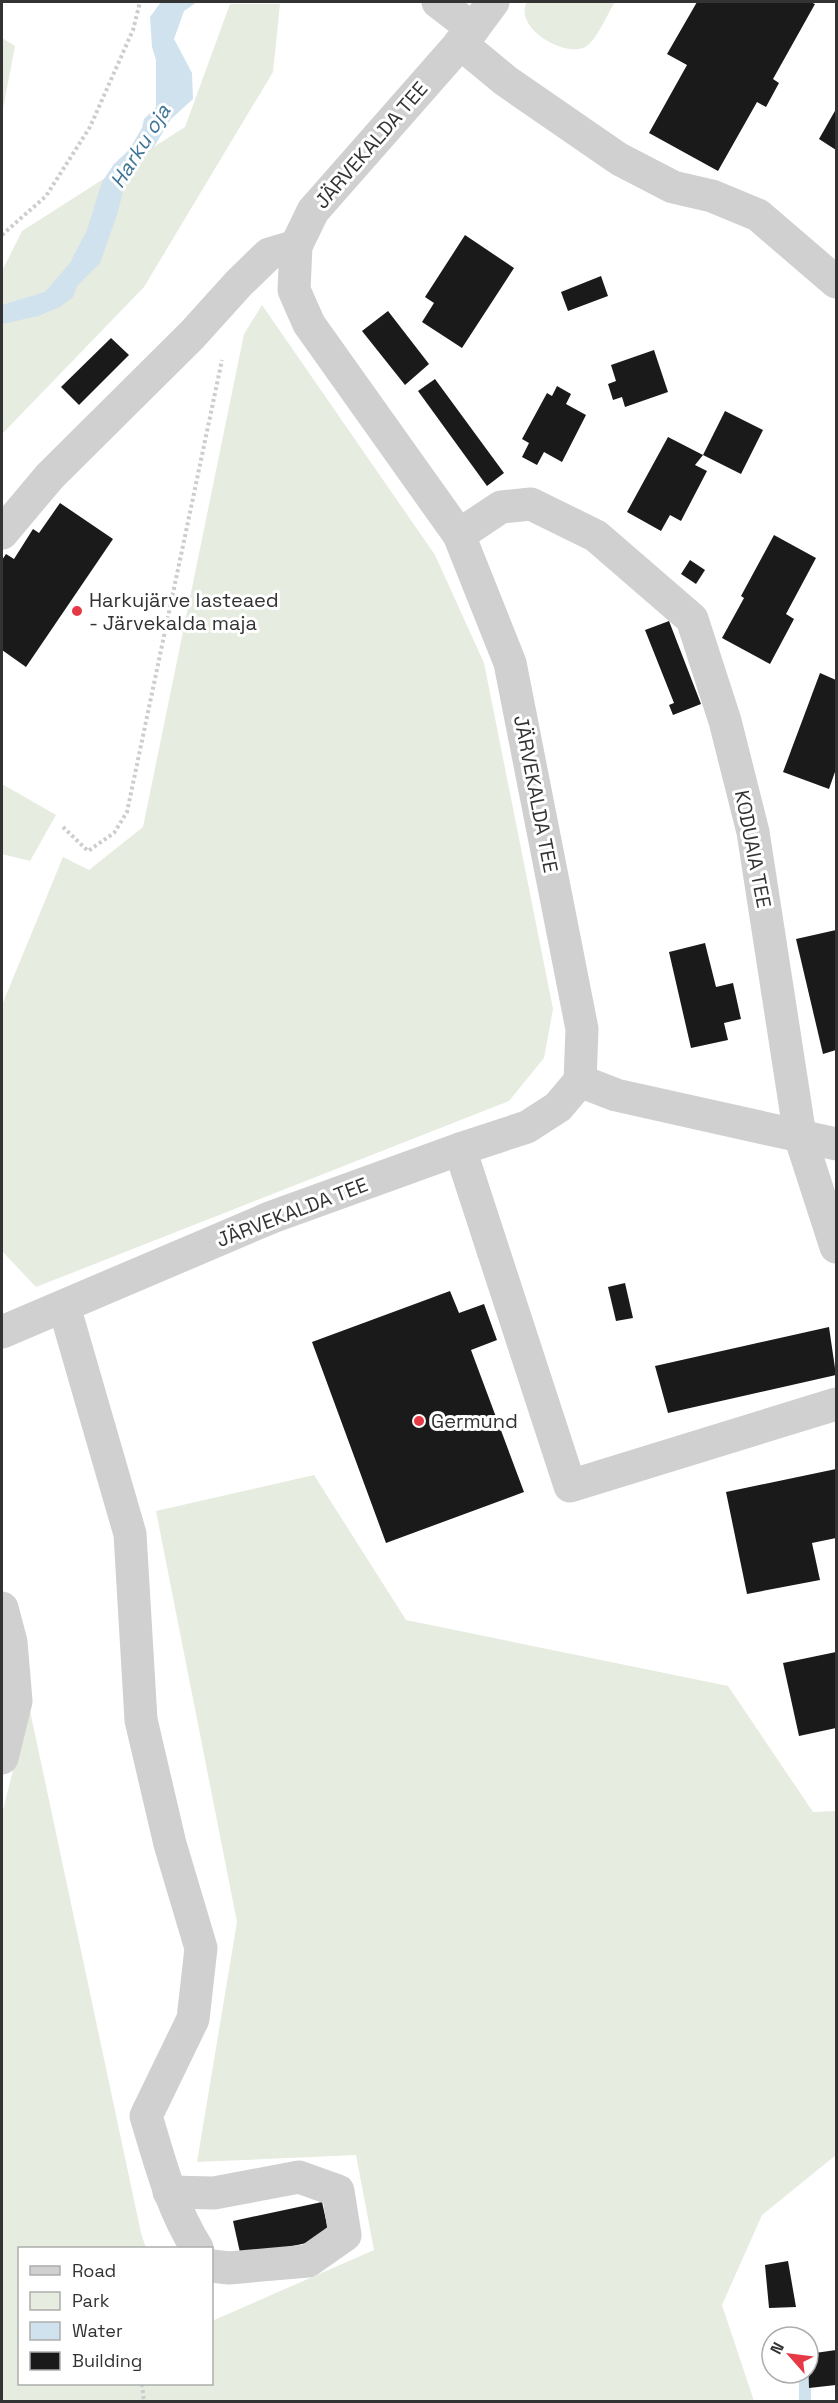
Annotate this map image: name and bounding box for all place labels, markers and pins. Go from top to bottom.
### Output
place label: Harkujärve lasteaed - Järvekalda maja [89,587,279,636]
marker: Harkujärve lasteaed - Järvekalda maja [70,604,84,618]
place label: Germund [431,1408,518,1434]
marker: Germund [412,1414,426,1428]

